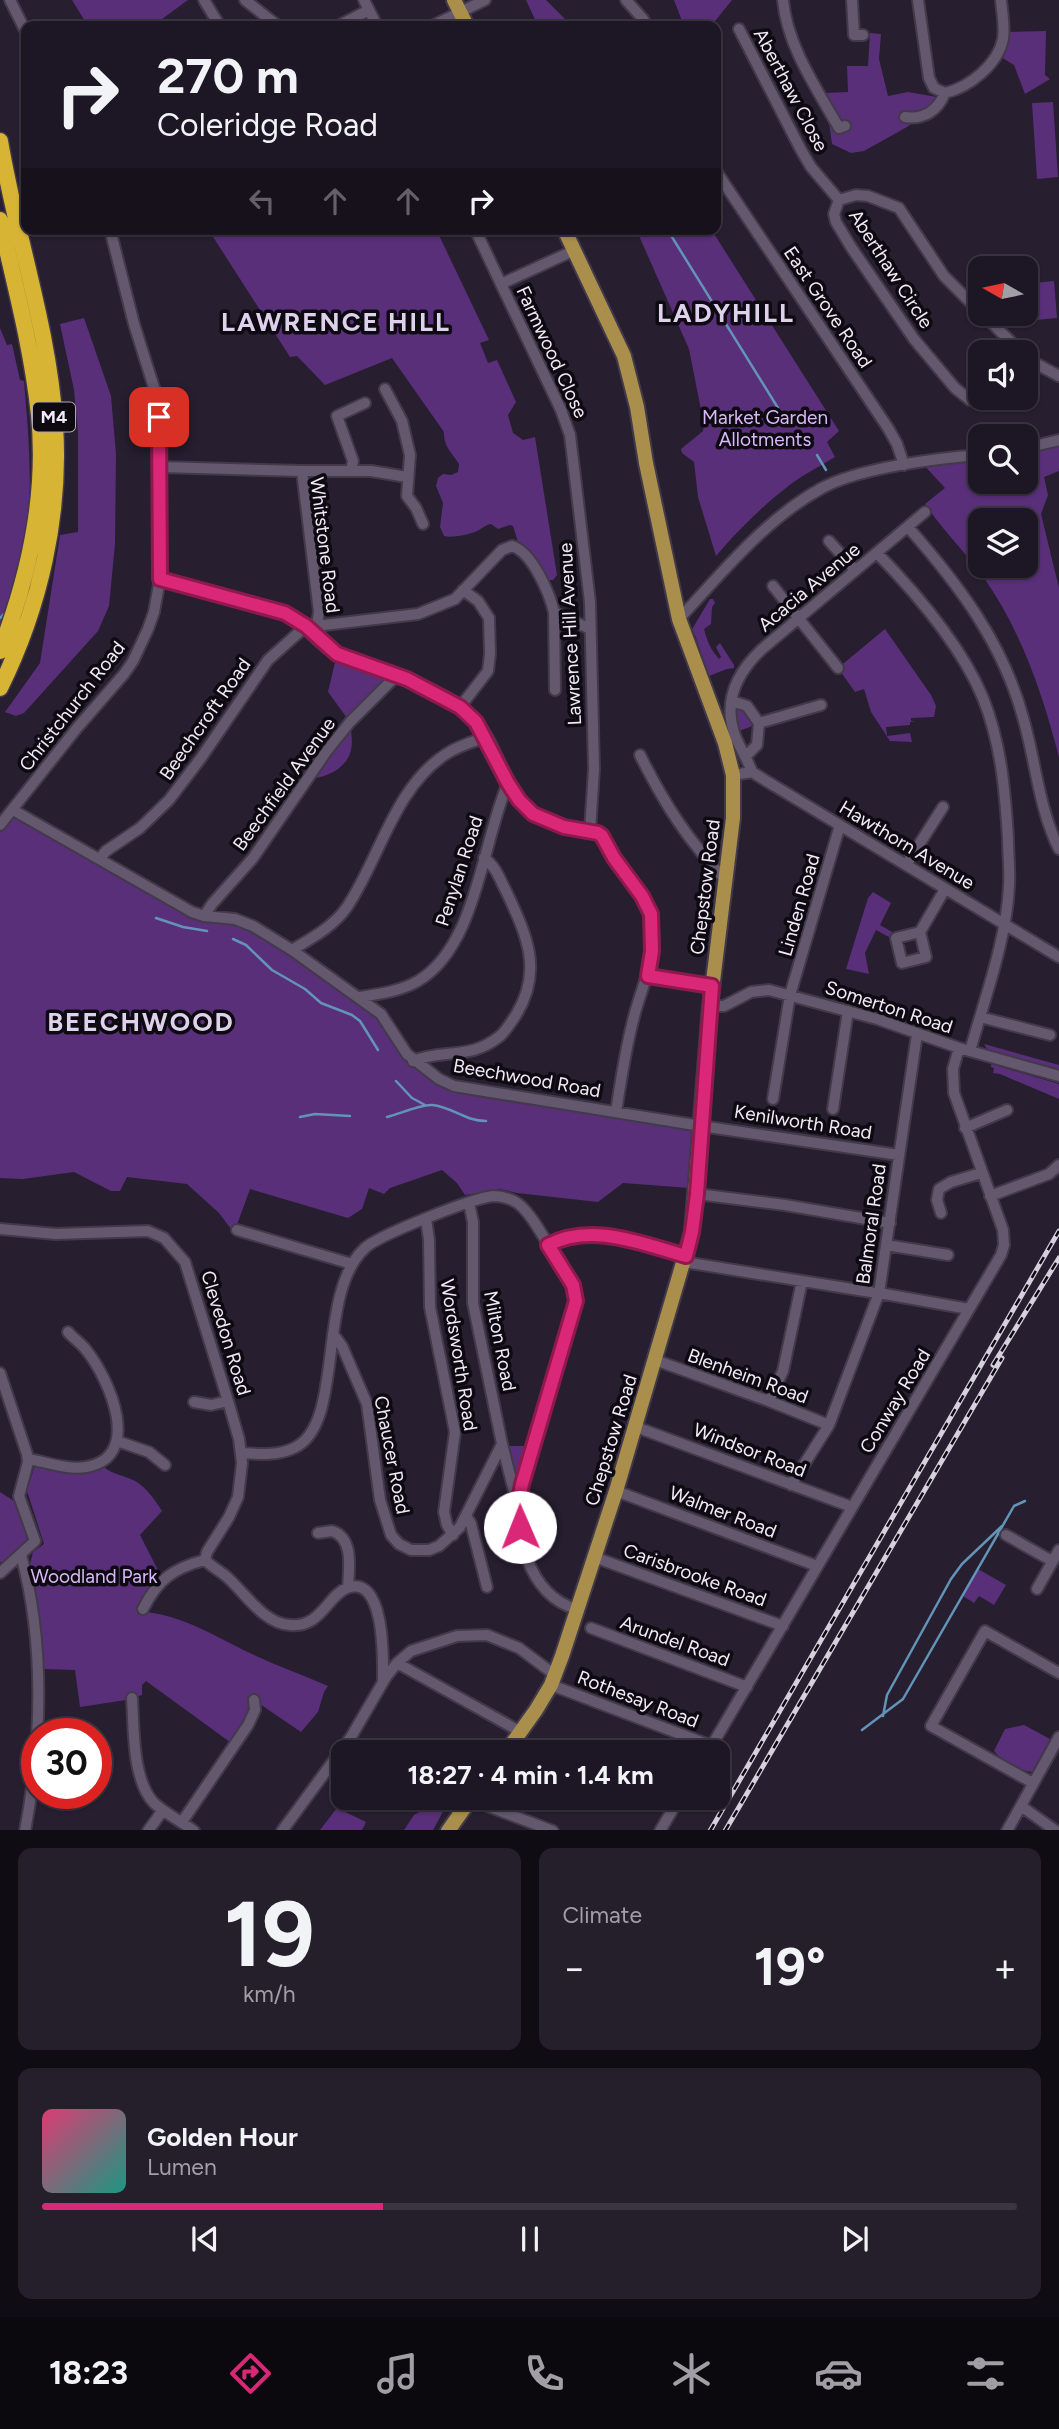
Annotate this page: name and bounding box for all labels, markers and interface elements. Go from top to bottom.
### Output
street label: Aberthaw Close [749,25,833,155]
text: 270 m [157,46,299,105]
icon: right [42,49,133,140]
text: Coleridge Road [157,106,378,144]
icon: left [243,182,281,220]
icon: ahead [316,182,354,220]
icon: ahead [389,182,427,220]
icon: right [462,182,500,220]
street label: Aberthaw Circle [844,205,938,333]
street label: East Grove Road [779,242,877,372]
north arrow [968,256,1038,326]
map controls [968,256,1038,578]
street label: Farmwood Close [511,282,593,422]
district label: LADYHILL [657,297,795,329]
district label: LAWRENCE HILL [221,306,451,338]
button: sound [968,340,1038,410]
pin [129,387,189,447]
icon: arrive [140,398,178,436]
road number: M4 [33,402,75,432]
park label: Market Garden Allotments [702,406,828,451]
button: search [968,424,1038,494]
street label: Whitstone Road [305,476,345,614]
button: layers [968,508,1038,578]
street label: Acacia Avenue [753,538,865,636]
street label: Lawrence Hill Avenue [554,542,586,726]
street label: Christchurch Road [14,637,130,775]
street label: Beechcroft Road [154,654,256,784]
street label: Beechfield Avenue [228,713,340,855]
street label: Hawthorn Avenue [835,796,979,894]
street label: Penylan Road [430,813,488,929]
street label: Chepstow Road [685,818,725,956]
street label: Linden Road [773,851,825,959]
street label: Somerton Road [822,976,956,1038]
district label: BEECHWOOD [47,1006,235,1038]
street label: Beechwood Road [451,1054,603,1102]
street label: Kenilworth Road [732,1100,874,1144]
street label: Balmoral Road [851,1162,891,1286]
street label: Clevedon Road [196,1268,256,1398]
street label: Wordsworth Road [436,1278,482,1432]
street label: Milton Road [479,1289,521,1393]
street label: Blenheim Road [685,1344,811,1408]
street label: Conway Road [855,1345,935,1457]
street label: Chepstow Road [580,1372,642,1508]
street label: Chaucer Road [369,1394,415,1516]
street label: Windsor Road [690,1418,810,1482]
street label: Walmer Road [666,1481,780,1543]
position arrow [483,1490,557,1564]
street label: Carisbrooke Road [620,1538,770,1612]
park label: Woodland Park [30,1565,158,1588]
street label: Arundel Road [617,1611,733,1671]
street label: Rothesay Road [574,1665,702,1733]
speed limit sign: 30 [21,1718,112,1809]
text: 18:27 · 4 min · 1.4 km [407,1759,654,1791]
text: 19 [224,1880,315,1989]
text: Climate [563,1901,642,1929]
text: 19° [754,1936,826,1998]
text: − [563,1945,586,1991]
text: + [993,1945,1017,1991]
text: km/h [243,1980,296,2008]
text: Golden Hour [147,2121,298,2153]
text: Lumen [147,2153,217,2181]
icon: previous [186,2220,224,2258]
icon: pause [511,2220,549,2258]
icon: next [836,2220,874,2258]
icon: directions [226,2349,275,2398]
icon: music [373,2349,422,2398]
icon: phone [520,2349,569,2398]
icon: climate [667,2349,716,2398]
icon: car [814,2349,863,2398]
icon: filters [961,2349,1010,2398]
text: 18:23 [49,2354,128,2392]

